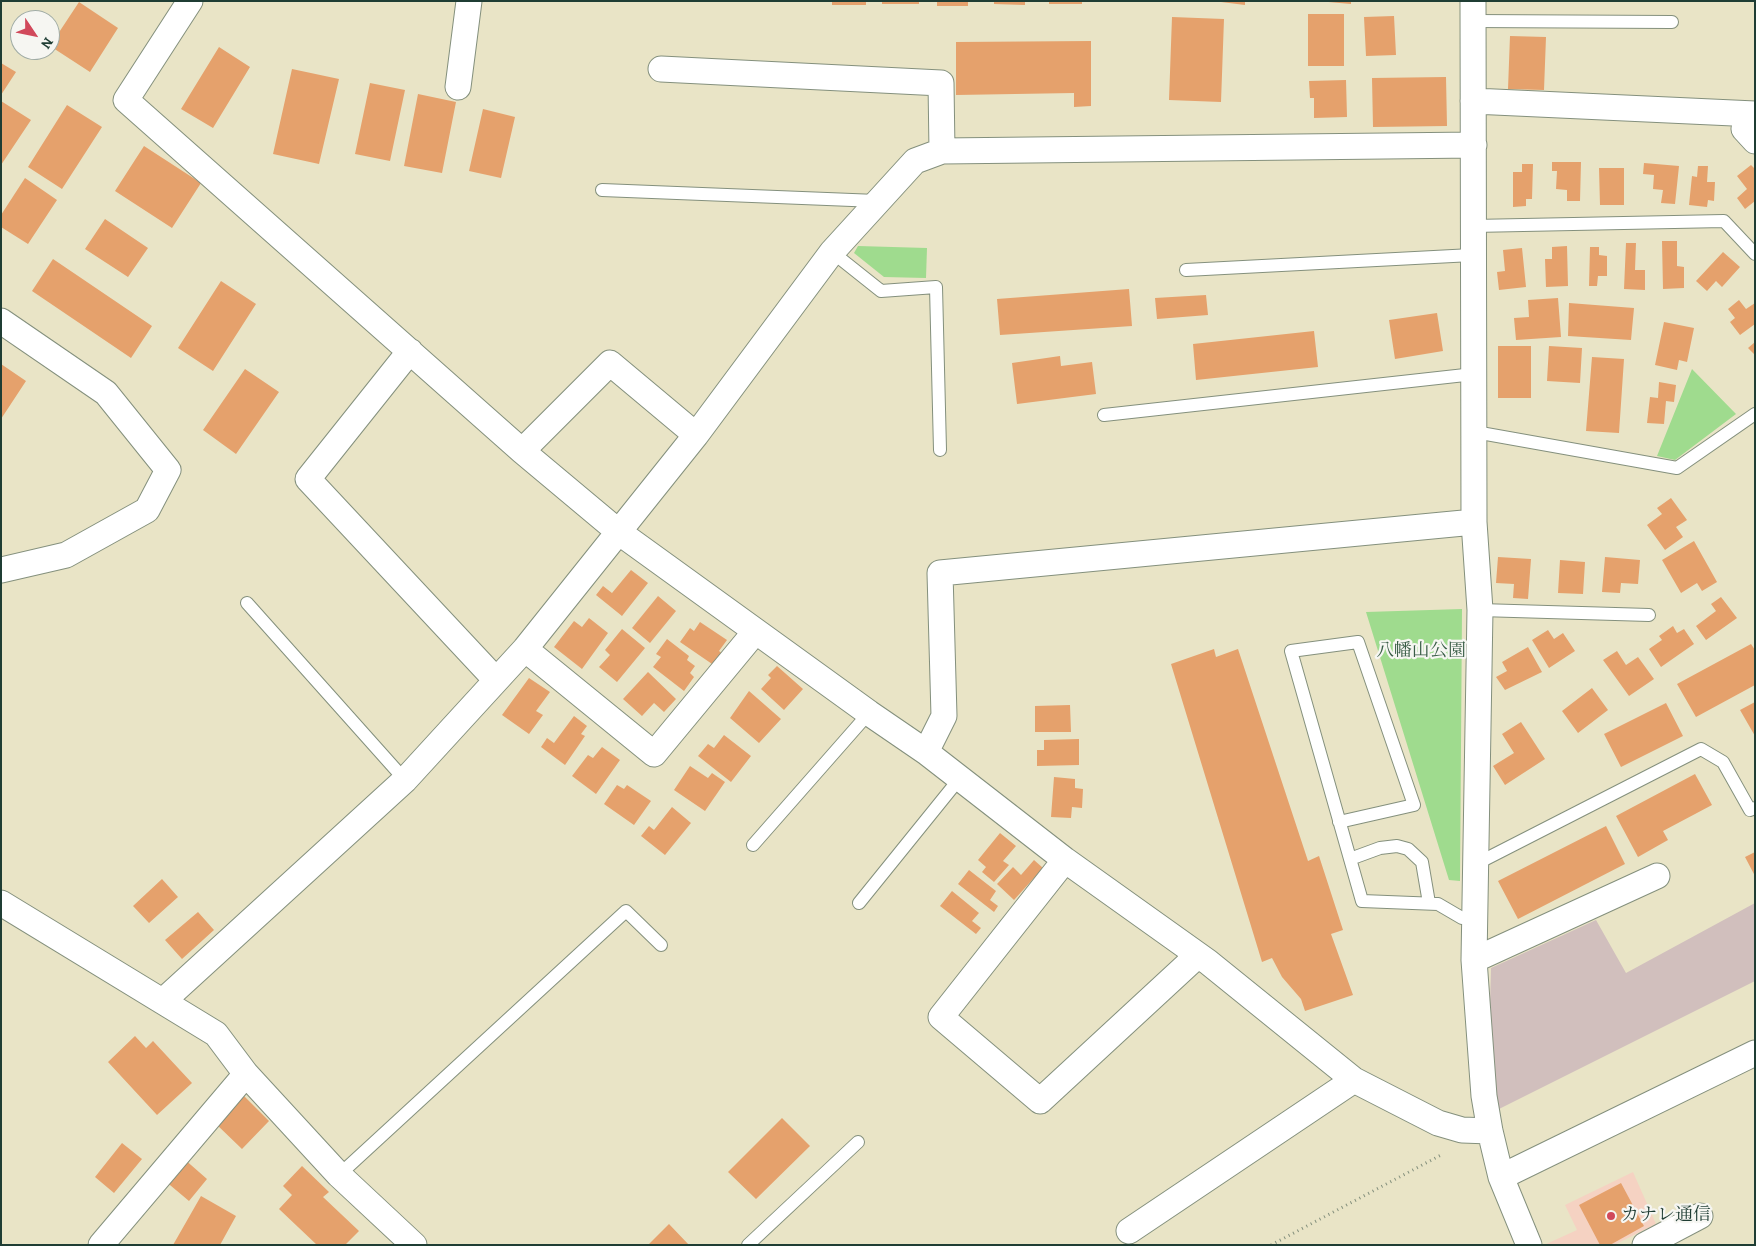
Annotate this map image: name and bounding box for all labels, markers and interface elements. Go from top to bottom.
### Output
north arrow [10,10,60,60]
text: N [36,34,58,53]
park label: 八幡山公園 [1376,641,1466,663]
place label: カナレ通信 [1621,1205,1711,1227]
marker: カナレ通信 [1605,1210,1617,1222]

